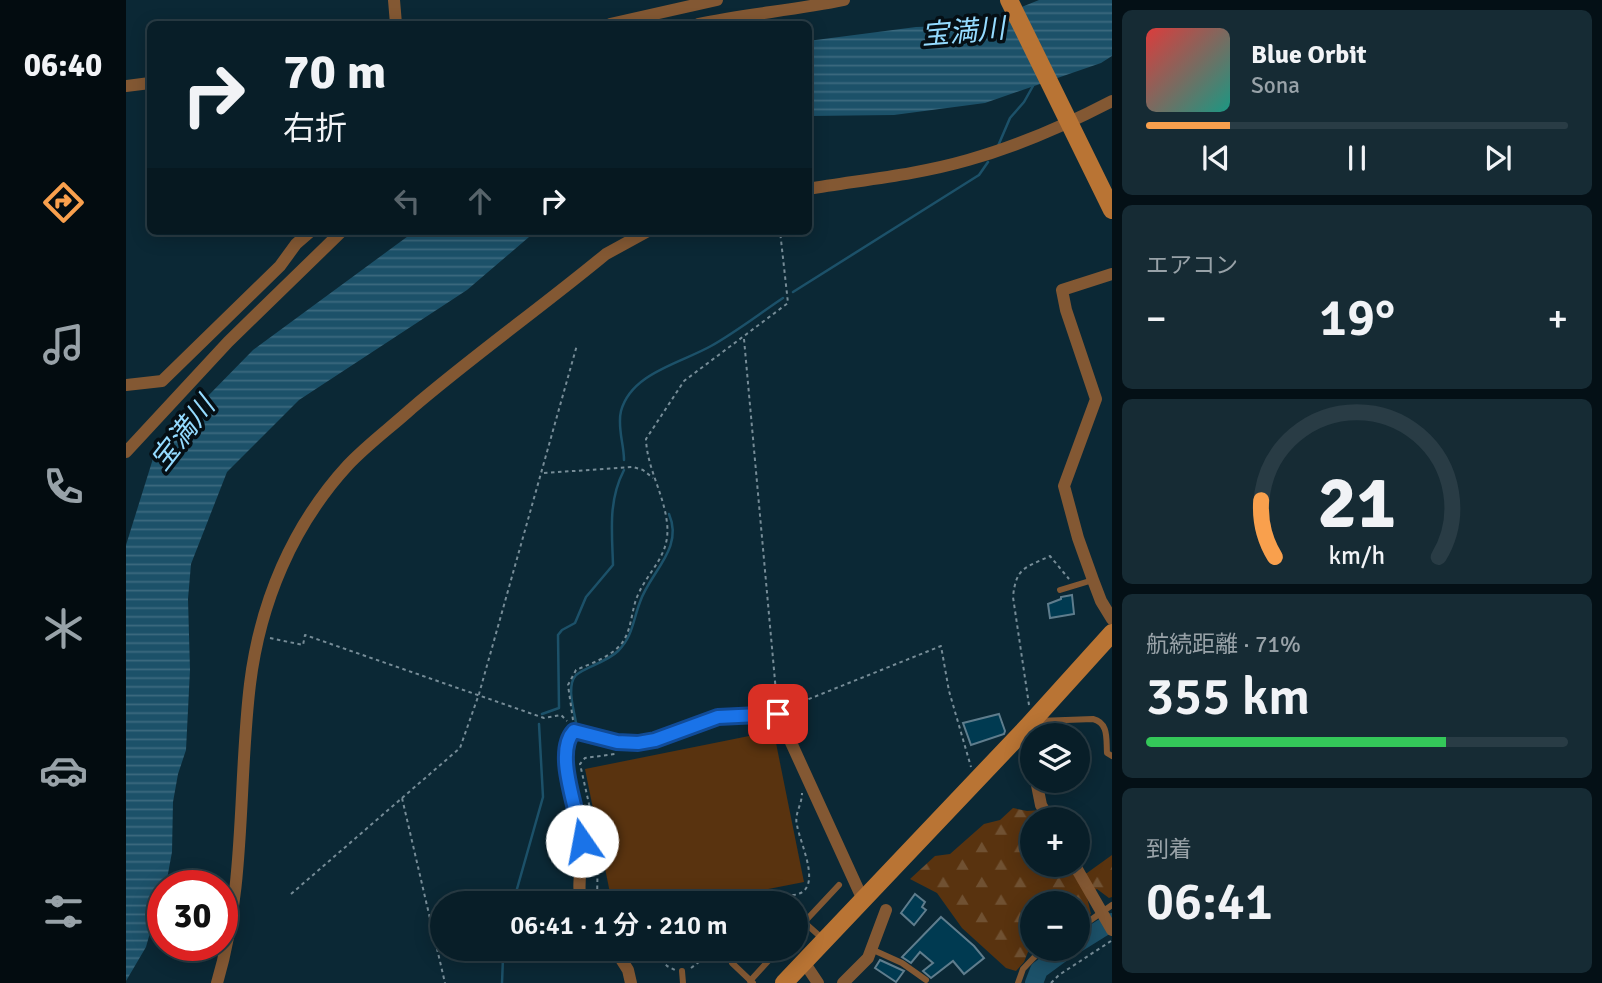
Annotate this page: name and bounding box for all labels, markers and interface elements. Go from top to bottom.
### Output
water label: 宝満川 [920,11,1009,53]
text: Blue Orbit [1251,39,1367,71]
text: 70 m [283,42,386,102]
text: 06:40 [24,46,102,85]
icon: right [168,49,259,140]
text: Sona [1251,71,1300,100]
text: 右折 [283,109,347,148]
icon: previous [1197,139,1235,177]
icon: pause [1338,139,1376,177]
icon: next [1479,139,1517,177]
icon: directions [39,178,88,227]
icon: left [388,182,426,220]
icon: ahead [461,182,499,220]
icon: right [534,182,572,220]
text: エアコン [1146,251,1238,280]
text: 19° [1319,286,1395,350]
text: − [1146,295,1167,342]
text: + [1547,295,1568,342]
icon: music [39,320,88,369]
water label: 宝満川 [144,388,224,477]
text: 21 [1318,460,1396,549]
icon: phone [39,462,88,511]
text: km/h [1329,540,1385,571]
icon: climate [39,604,88,653]
text: 航続距離 · 71% [1146,630,1301,659]
text: 355 km [1146,665,1310,729]
pin [748,684,808,744]
icon: arrive [759,695,797,733]
map controls [1020,723,1090,961]
button: layers [1020,723,1090,793]
icon: car [39,746,88,795]
position arrow [545,804,619,878]
button: + [1020,807,1090,877]
text: 到着 [1146,835,1192,864]
speed limit sign: 30 [147,870,238,961]
text: 06:41 [1146,870,1273,934]
icon: filters [39,887,88,936]
button: − [1020,891,1090,961]
text: 06:41 · 1 分 · 210 m [510,910,728,942]

